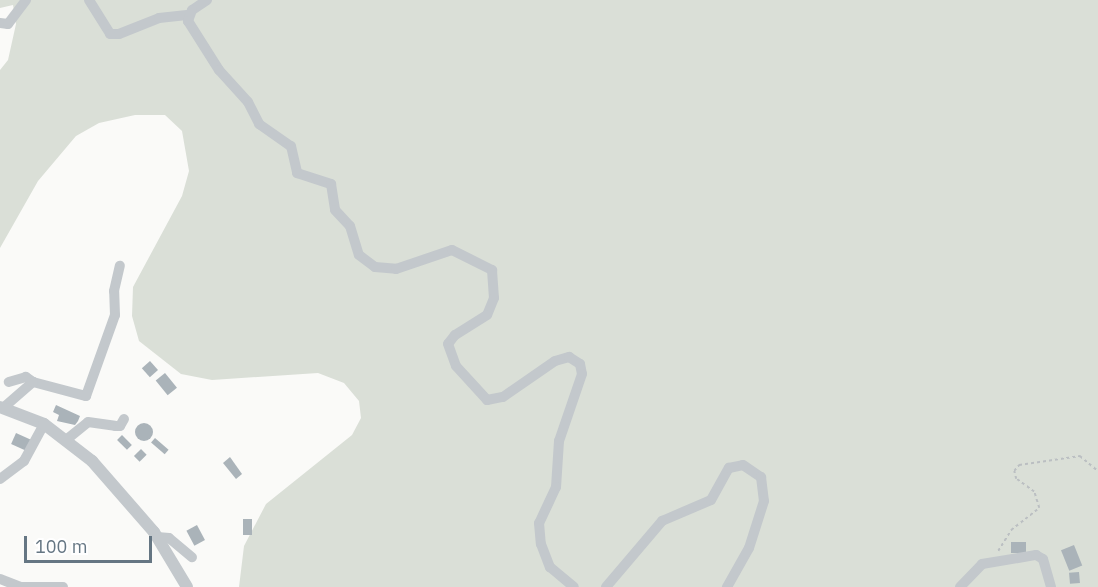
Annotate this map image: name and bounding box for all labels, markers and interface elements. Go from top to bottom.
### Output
scale bar [27,524,154,562]
text: 100 m [35,535,87,558]

